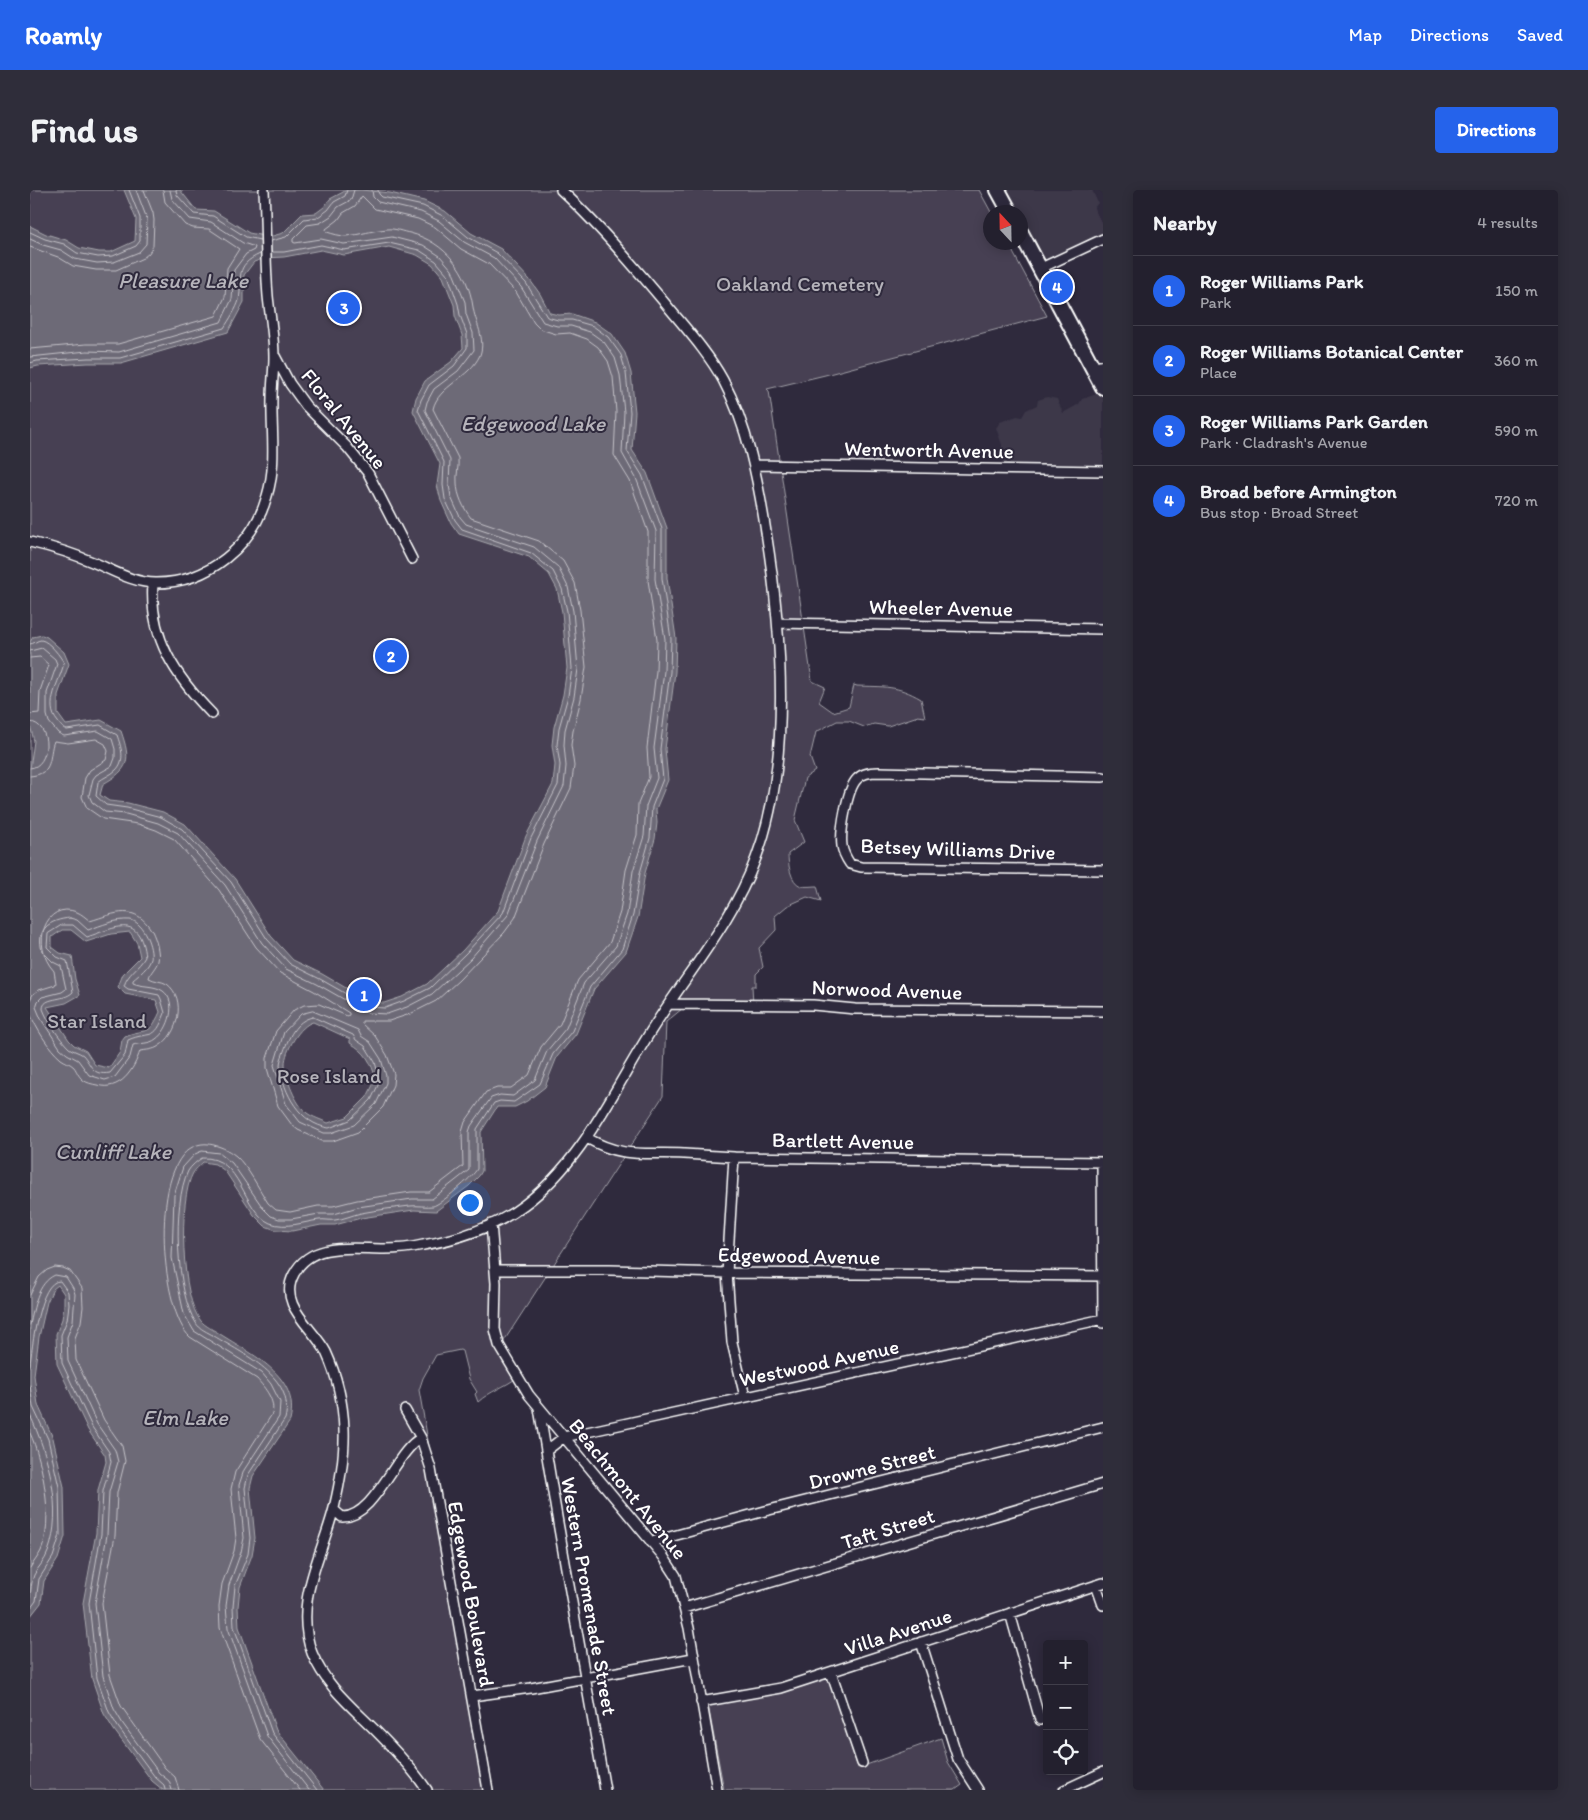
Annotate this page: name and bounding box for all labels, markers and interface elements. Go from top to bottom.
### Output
text: Roamly [25,21,102,50]
text: Map [1349,24,1382,46]
text: Directions [1410,24,1489,46]
text: Saved [1517,24,1563,46]
button: Directions [1435,107,1558,153]
text: Find us [30,109,138,151]
north arrow [983,205,1028,250]
text: Nearby [1153,210,1217,235]
text: 4 results [1477,213,1538,232]
water label: Pleasure Lake [118,267,250,294]
pin: 4 [1041,268,1073,306]
text: Roger Williams Park [1200,270,1363,293]
park label: Oakland Cemetery [716,271,884,296]
text: 1 [1165,281,1173,300]
text: 150 m [1495,281,1538,300]
pin: 3 [328,289,360,327]
text: Park [1200,293,1231,312]
text: Roger Williams Botanical Center [1200,340,1463,363]
text: 2 [1165,351,1173,370]
text: 360 m [1494,351,1538,370]
street label: Floral Avenue [296,363,393,474]
text: Place [1200,363,1237,382]
water label: Edgewood Lake [461,410,607,437]
text: Roger Williams Park Garden [1200,410,1428,433]
text: 3 [1165,421,1173,440]
text: 590 m [1494,421,1538,440]
text: Park · Cladrash's Avenue [1200,433,1368,452]
street label: Wentworth Avenue [844,436,1014,463]
text: Broad before Armington [1200,480,1397,503]
text: 4 [1164,491,1174,510]
text: 720 m [1495,491,1538,510]
text: Bus stop · Broad Street [1200,503,1358,522]
street label: Wheeler Avenue [869,594,1013,621]
pin: 2 [375,637,407,675]
street label: Betsey Williams Drive [860,833,1056,864]
street label: Norwood Avenue [811,974,963,1005]
pin: 1 [348,976,380,1014]
park label: Star Island [47,1008,147,1033]
park label: Rose Island [277,1063,381,1088]
street label: Bartlett Avenue [772,1127,914,1154]
water label: Cunliff Lake [55,1138,172,1165]
your location [457,1190,483,1216]
street label: Edgewood Avenue [718,1242,880,1269]
street label: Westwood Avenue [737,1333,901,1392]
water label: Elm Lake [142,1404,229,1431]
street label: Beachmont Avenue [564,1413,693,1564]
street label: Drowne Street [806,1439,938,1494]
street label: Western Promenade Street [556,1475,623,1717]
street label: Edgewood Boulevard [443,1499,500,1689]
street label: Taft Street [838,1502,938,1555]
street label: Villa Avenue [841,1602,955,1661]
map controls [1043,1640,1088,1775]
button: + [1043,1640,1088,1685]
button: − [1043,1685,1088,1730]
button: locate [1043,1730,1088,1775]

